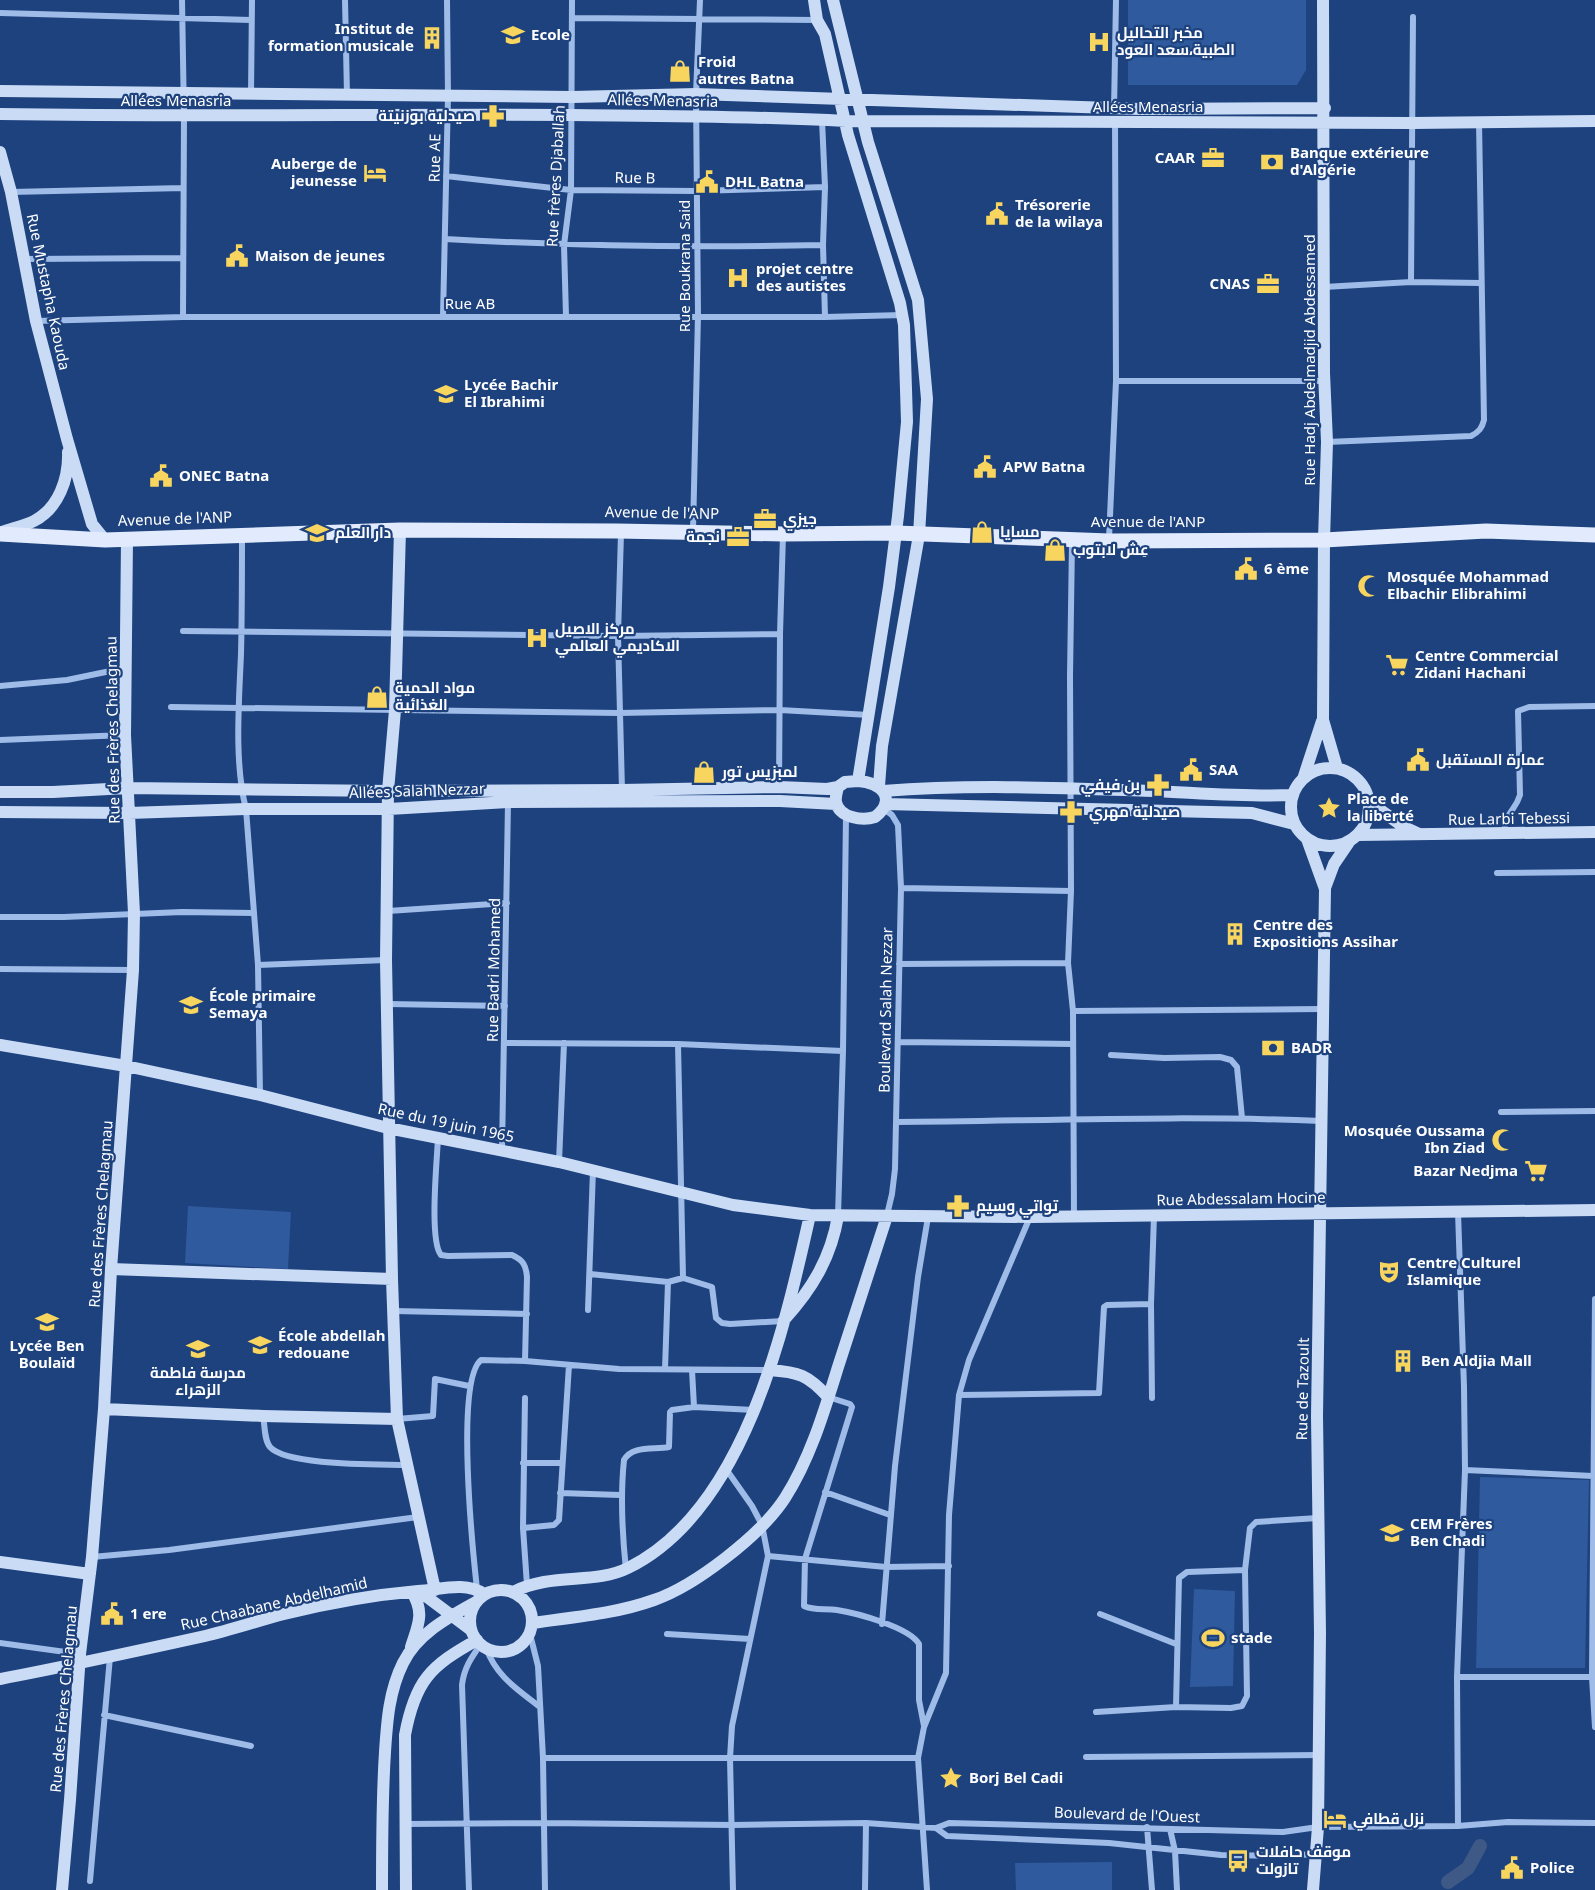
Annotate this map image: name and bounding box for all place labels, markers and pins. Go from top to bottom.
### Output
place label: Institut de formation musicale [268,18,414,55]
school or university icon: Ecole [500,22,526,48]
place label: مخبر التحاليل الطبية،سعد العود [1117,22,1235,59]
place label: Ecole [531,24,570,44]
building icon: Institut de formation musicale [419,25,445,51]
hospital icon: مخبر التحاليل الطبية،سعد العود [1086,29,1112,55]
place label: Froid autres Batna [698,51,794,88]
shop icon: Froid autres Batna [667,58,693,84]
pharmacy icon: صيدلية بوزنيتة [480,103,506,129]
place label: صيدلية بوزنيتة [378,105,475,125]
place label: Banque extérieure d'Algérie [1290,142,1429,179]
office icon: CAAR [1200,145,1226,171]
place label: CAAR [1155,147,1195,167]
bank icon: Banque extérieure d'Algérie [1259,149,1285,175]
place label: Auberge de jeunesse [271,153,357,190]
hotel icon: Auberge de jeunesse [362,160,388,186]
public building icon: DHL Batna [694,169,720,195]
place label: DHL Batna [725,171,804,191]
place label: Trésorerie de la wilaya [1015,194,1103,231]
public building icon: Trésorerie de la wilaya [984,201,1010,227]
public building icon: Maison de jeunes [224,243,250,269]
place label: Maison de jeunes [255,245,385,265]
place label: projet centre des autistes [756,258,853,295]
hospital icon: projet centre des autistes [725,265,751,291]
office icon: CNAS [1255,271,1281,297]
place label: CNAS [1210,273,1250,293]
place label: Lycée Bachir El Ibrahimi [464,374,558,411]
school or university icon: Lycée Bachir El Ibrahimi [433,381,459,407]
public building icon: APW Batna [972,454,998,480]
place label: APW Batna [1003,456,1085,476]
public building icon: ONEC Batna [148,463,174,489]
place label: ONEC Batna [179,465,269,485]
office icon: جيزي [752,506,778,532]
place label: جيزي [783,508,817,531]
shop icon: مسايا [969,519,995,545]
school or university icon: دار العلم [304,520,330,546]
place label: مسايا [1000,521,1040,541]
place label: دار العلم [335,522,391,543]
office icon: نجمة [725,524,751,550]
place label: نجمة [686,526,720,546]
shop icon: عِش لابتوب [1042,537,1068,563]
place label: عِش لابتوب [1073,539,1149,559]
public building icon: 6 ème [1233,556,1259,582]
place label: 6 ème [1264,558,1309,578]
place label: Mosquée Mohammad Elbachir Elibrahimi [1387,566,1549,603]
mosque icon: Mosquée Mohammad Elbachir Elibrahimi [1356,573,1382,599]
place label: مركز الاصيل الاكاديمي العالمي [555,618,680,658]
hospital icon: مركز الاصيل الاكاديمي العالمي [524,625,550,651]
place label: Centre Commercial Zidani Hachani [1415,645,1558,682]
supermarket icon: Centre Commercial Zidani Hachani [1384,652,1410,678]
place label: مواد الحمية الغذائية [395,677,475,714]
shop icon: مواد الحمية الغذائية [364,684,390,710]
public building icon: عمارة المستقبل [1405,747,1431,773]
place label: عمارة المستقبل [1436,749,1545,769]
public building icon: SAA [1178,757,1204,783]
shop icon: لمبزيس تور [691,759,717,785]
place label: SAA [1209,759,1239,779]
place label: لمبزيس تور [721,761,798,781]
pharmacy icon: بن فيفي [1145,772,1171,798]
place label: بن فيفي [1081,774,1140,797]
place label: Place de la liberté [1347,788,1414,825]
place icon: Place de la liberté [1316,795,1342,821]
pharmacy icon: صيدلية مهري [1058,799,1084,825]
place label: صيدلية مهري [1089,801,1180,824]
place label: Centre des Expositions Assihar [1253,914,1398,951]
building icon: Centre des Expositions Assihar [1222,921,1248,947]
place label: École primaire Semaya [209,985,316,1022]
school or university icon: École primaire Semaya [178,992,204,1018]
bank icon: BADR [1260,1035,1286,1061]
place label: BADR [1291,1037,1332,1057]
place label: Mosquée Oussama Ibn Ziad [1344,1120,1485,1157]
mosque icon: Mosquée Oussama Ibn Ziad [1490,1127,1516,1153]
supermarket icon: Bazar Nedjma [1523,1158,1549,1184]
place label: Bazar Nedjma [1413,1160,1518,1180]
pharmacy icon: تواتي وسيم [945,1193,971,1219]
place label: تواتي وسيم [976,1195,1059,1218]
place label: Centre Culturel Islamique [1407,1252,1521,1289]
theatre icon: Centre Culturel Islamique [1376,1259,1402,1285]
school or university icon: Lycée Ben Boulaïd [34,1309,60,1335]
place label: École abdellah redouane [278,1325,385,1362]
school or university icon: École abdellah redouane [247,1332,273,1358]
place label: Lycée Ben Boulaïd [9,1335,85,1372]
school or university icon: مدرسة فاطمة الزهراء [185,1336,211,1362]
building icon: Ben Aldjia Mall [1390,1348,1416,1374]
place label: Ben Aldjia Mall [1421,1350,1532,1370]
place label: مدرسة فاطمة الزهراء [150,1362,246,1399]
place label: CEM Frères Ben Chadi [1410,1513,1493,1550]
school or university icon: CEM Frères Ben Chadi [1379,1520,1405,1546]
public building icon: 1 ere [99,1601,125,1627]
place label: 1 ere [130,1603,167,1623]
sports icon: stade [1200,1625,1226,1651]
place label: stade [1231,1627,1273,1647]
place icon: Borj Bel Cadi [938,1765,964,1791]
place label: Borj Bel Cadi [969,1767,1063,1787]
hotel icon: نزل قطافي [1322,1806,1348,1832]
place label: نزل قطافي [1353,1808,1424,1831]
place label: موقف حافلات تازولت [1256,1841,1351,1878]
bus stop icon: موقف حافلات تازولت [1225,1848,1251,1874]
public building icon: Police [1499,1855,1525,1881]
place label: Police [1530,1857,1574,1877]

